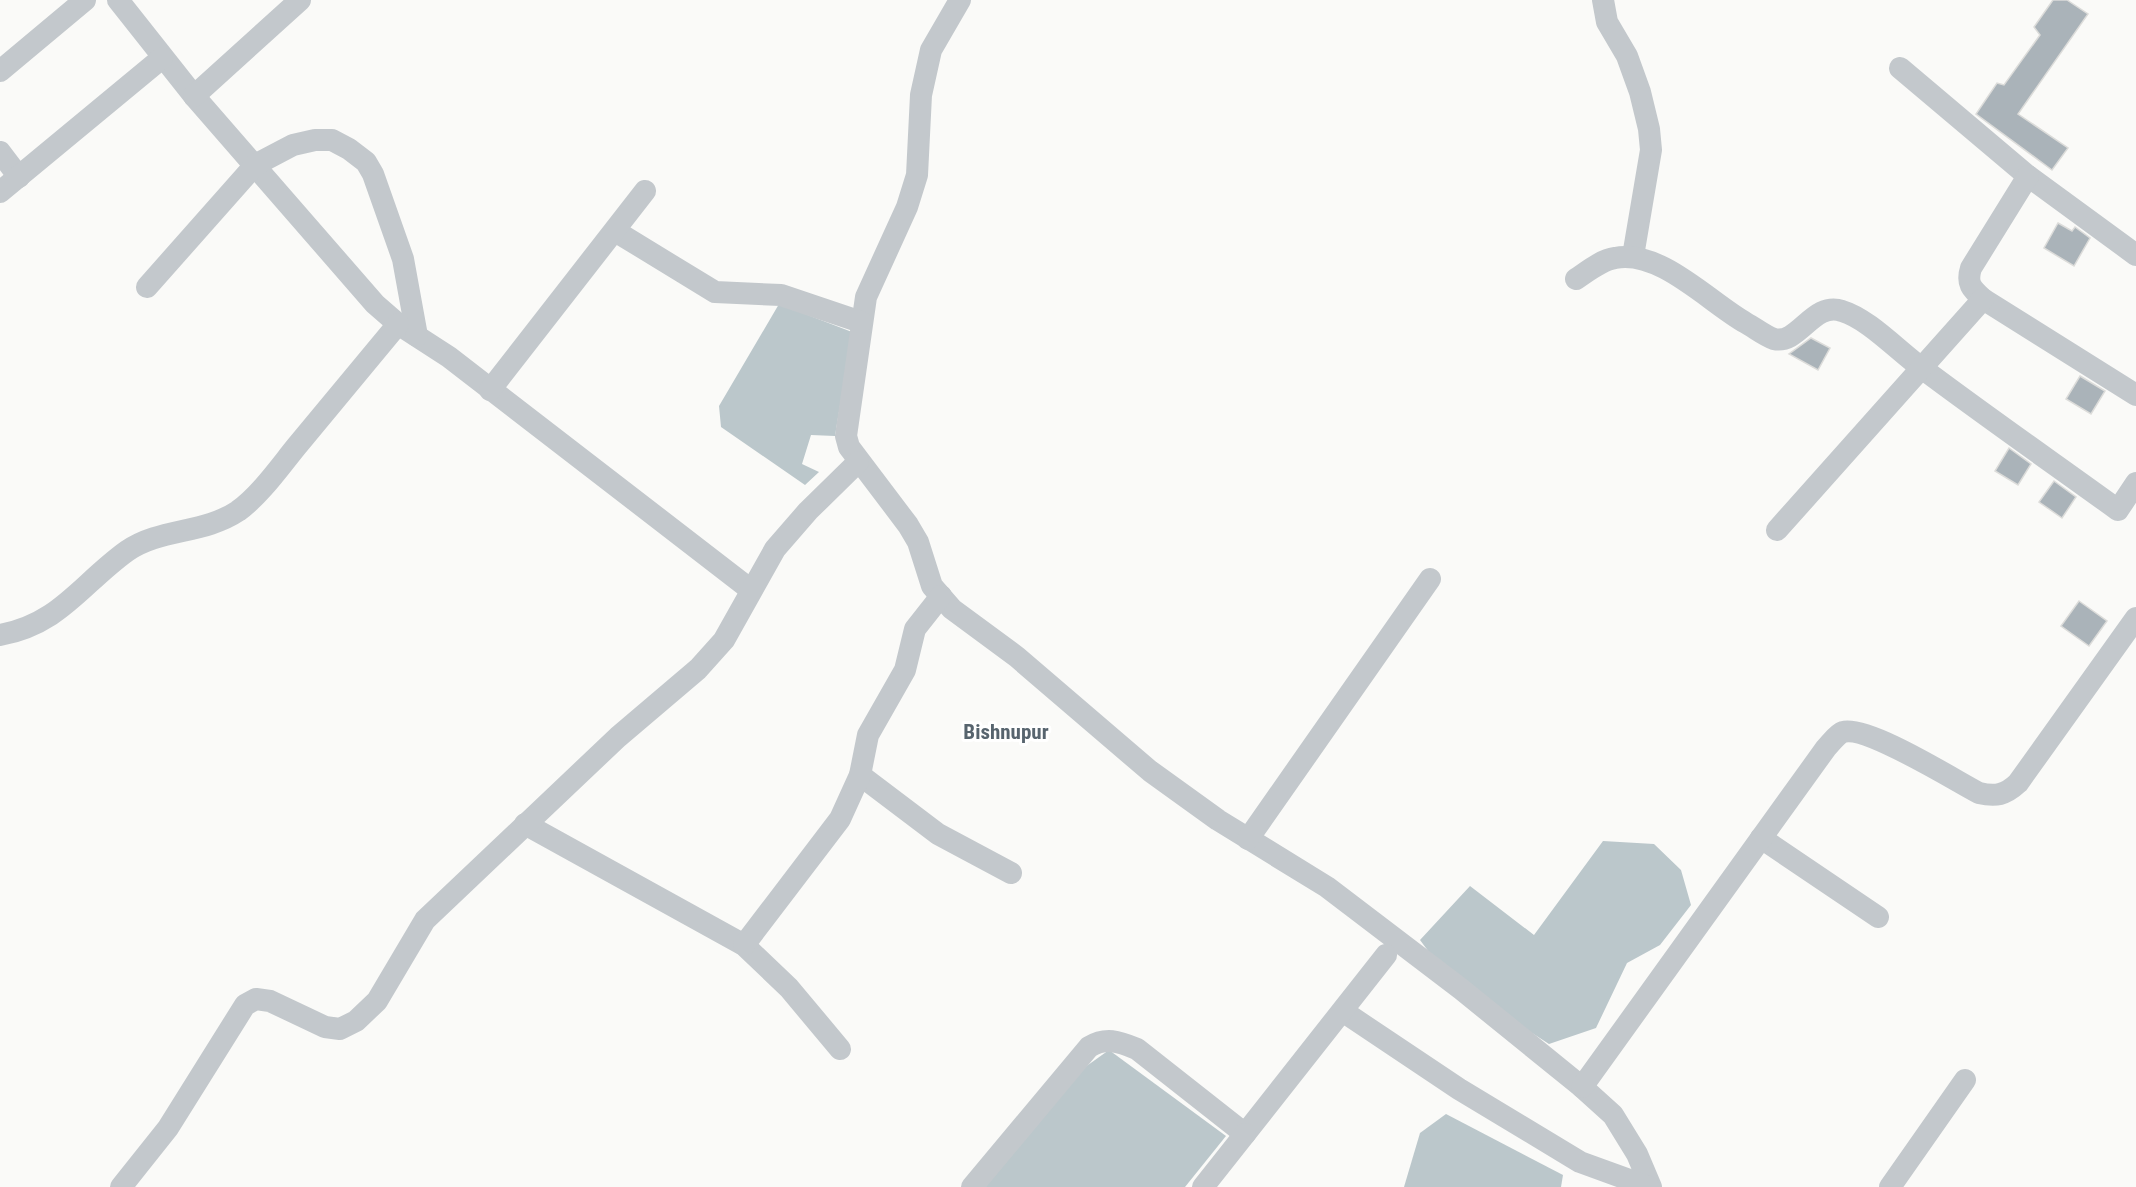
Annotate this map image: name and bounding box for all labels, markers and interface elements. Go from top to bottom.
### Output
district label: Bishnupur [963,720,1049,744]

